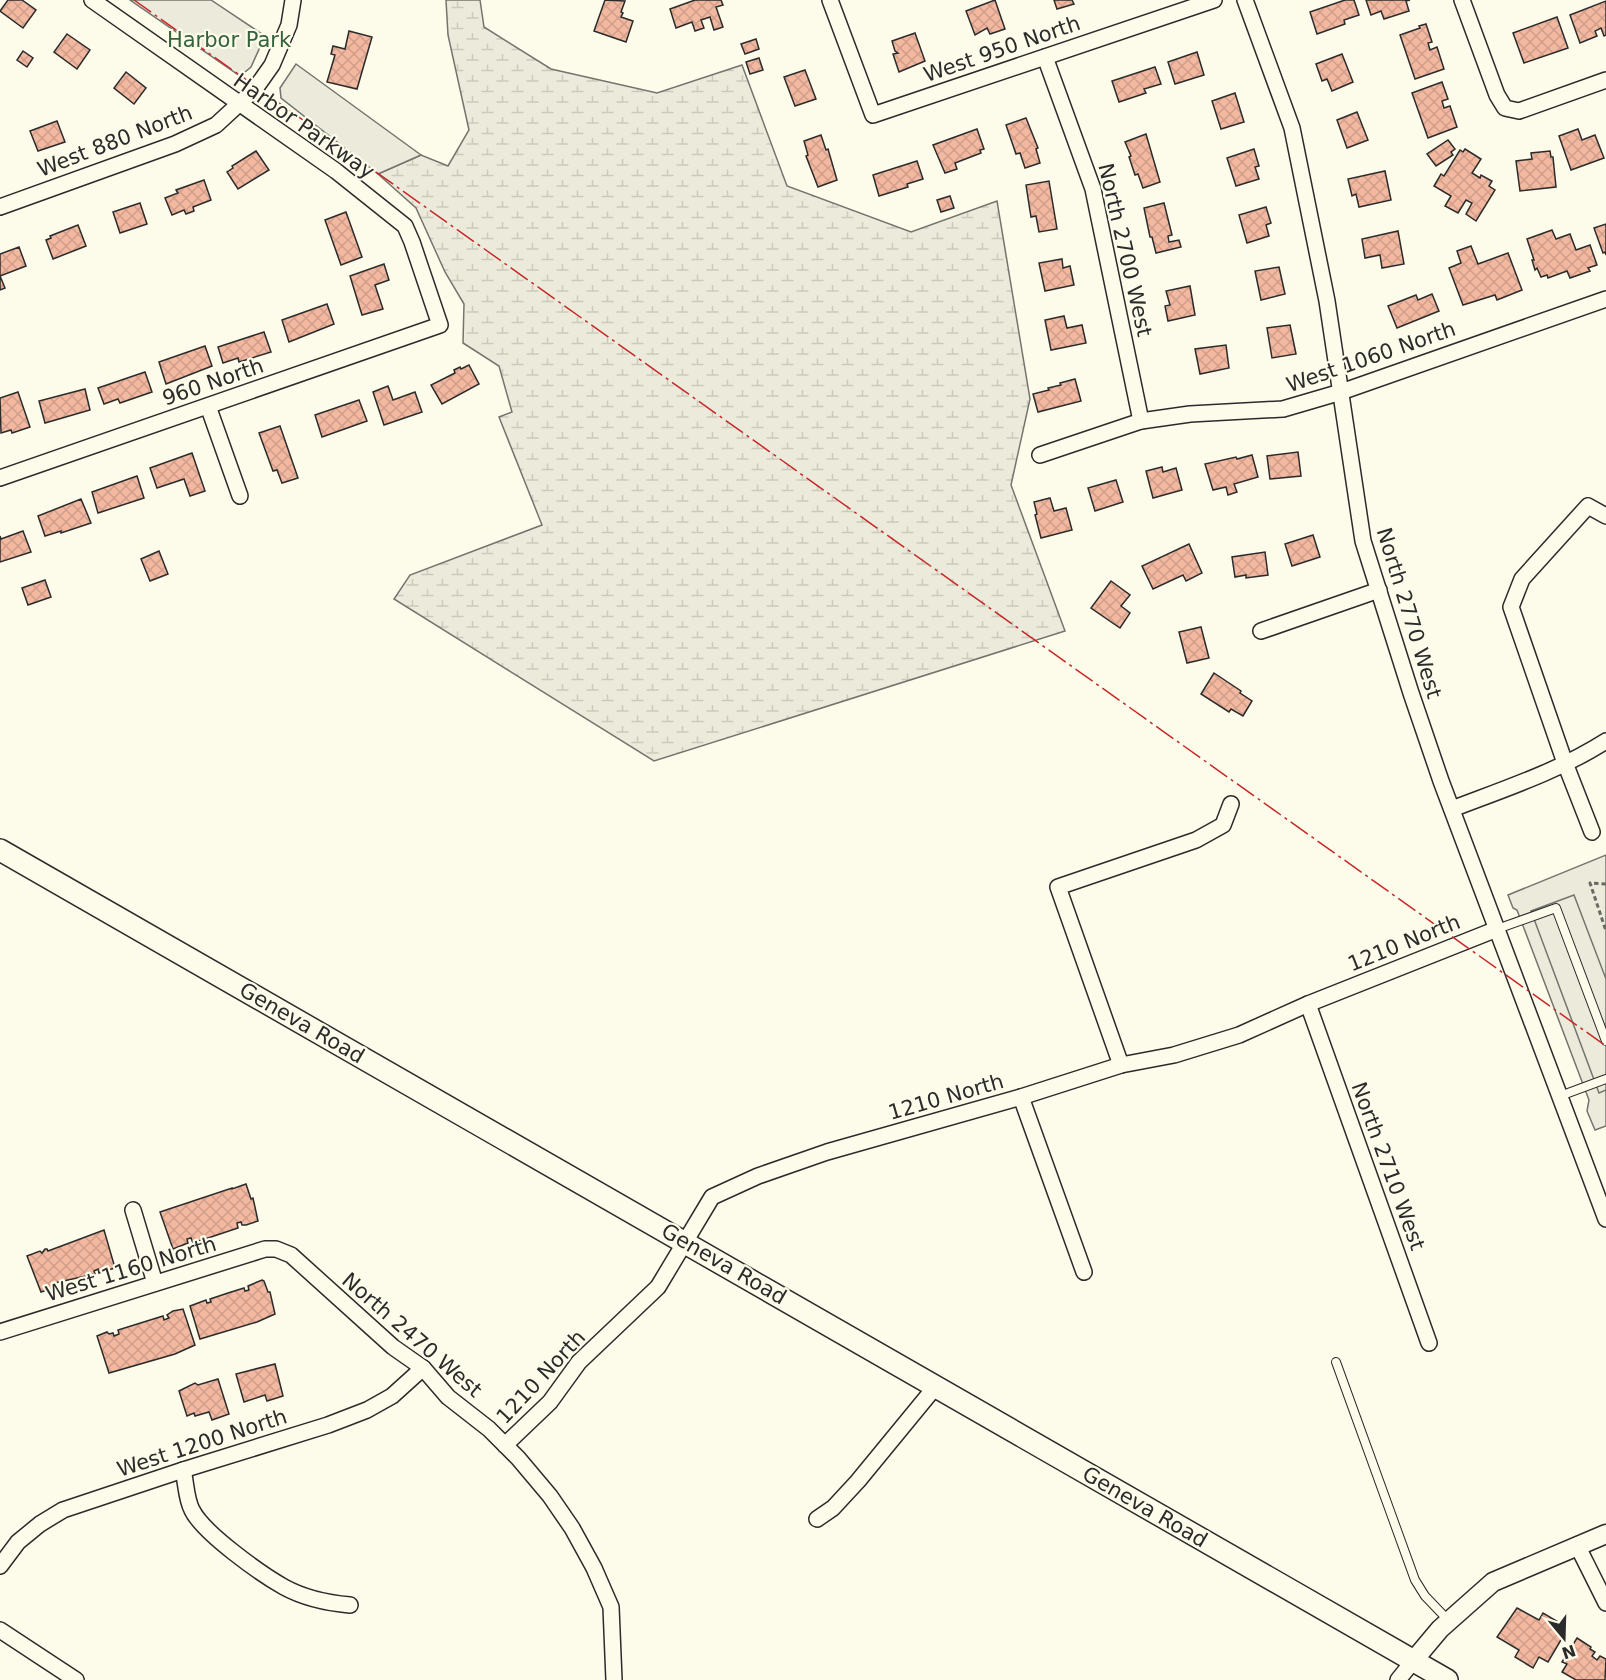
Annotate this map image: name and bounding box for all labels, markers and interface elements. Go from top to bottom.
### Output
street label: West 950 North [921,11,1083,87]
park label: Harbor Park [167,28,292,52]
street label: Harbor Parkway [229,68,379,184]
street label: West 880 North [34,100,196,182]
street label: North 2700 West [1093,161,1157,339]
street label: West 1060 North [1283,317,1459,397]
street label: 960 North [159,353,267,411]
street label: North 2770 West [1372,525,1446,701]
street label: 1210 North [1344,910,1464,976]
street label: Geneva Road [235,978,369,1068]
street label: 1210 North [886,1069,1006,1125]
street label: North 2710 West [1346,1079,1430,1253]
street label: Geneva Road [657,1219,791,1309]
street label: West 1160 North [43,1232,219,1306]
street label: North 2470 West [337,1268,487,1402]
street label: 1210 North [492,1325,590,1429]
street label: West 1200 North [114,1404,290,1482]
street label: Geneva Road [1078,1462,1212,1552]
north arrow [1534,1608,1594,1668]
text: N [1559,1641,1578,1663]

